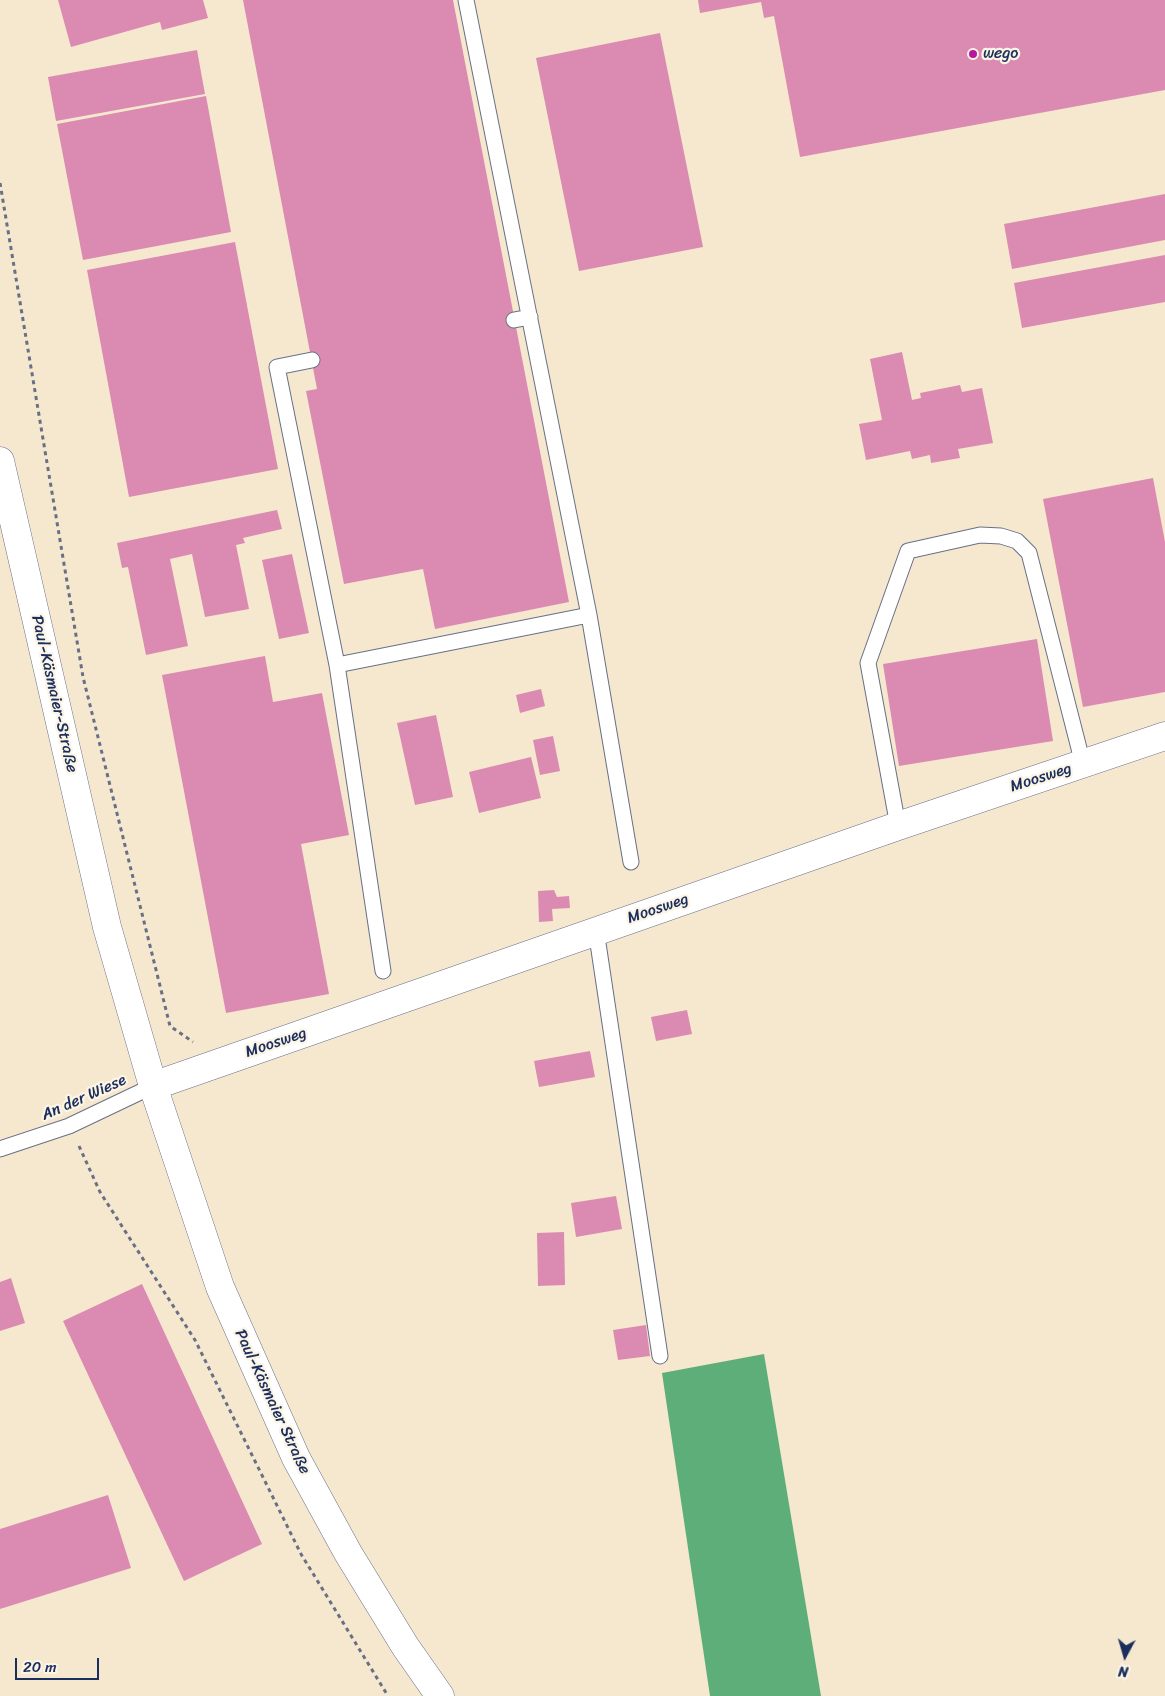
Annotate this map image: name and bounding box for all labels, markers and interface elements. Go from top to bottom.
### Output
place label: wego [983,44,1018,64]
marker: wego [967,48,979,60]
street label: Paul-Käsmaier-Straße [27,614,81,774]
street label: Moosweg [1008,759,1074,797]
street label: Moosweg [625,890,691,928]
street label: Moosweg [243,1024,309,1062]
street label: An der Wiese [39,1071,129,1125]
street label: Paul-Käsmaier Straße [230,1327,314,1477]
north arrow [1100,1631,1150,1681]
scale bar [18,1648,101,1680]
text: 20 m [23,1654,57,1680]
text: N [1117,1658,1130,1684]

